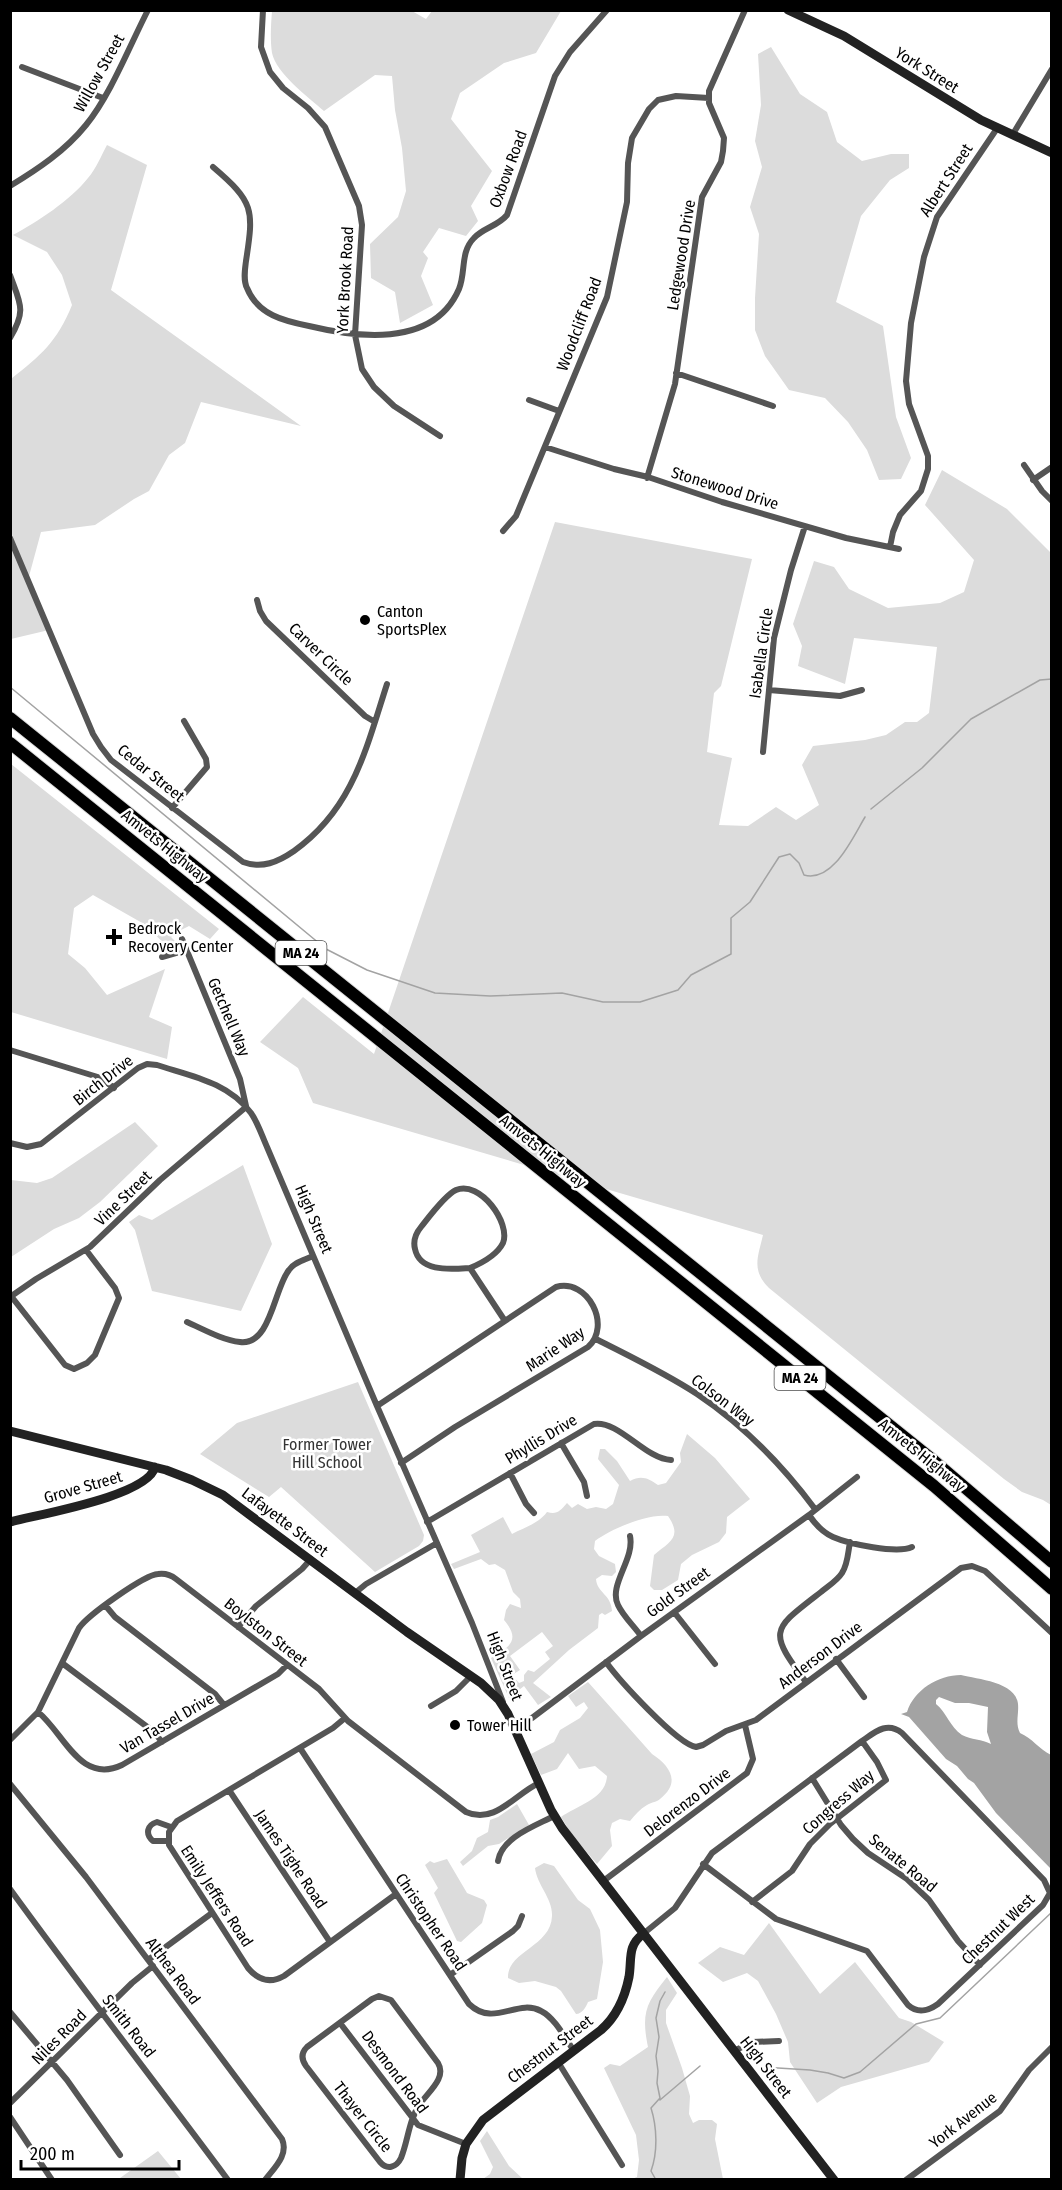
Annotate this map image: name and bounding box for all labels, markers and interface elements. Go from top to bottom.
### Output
street label: Willow Street [70,30,129,115]
street label: York Street [892,43,963,97]
street label: Oxbow Road [485,128,531,210]
street label: Albert Street [915,139,977,220]
street label: Ledgewood Drive [663,198,699,312]
street label: York Brook Road [333,226,357,334]
street label: Woodcliff Road [552,274,606,374]
street label: Stonewood Drive [669,463,781,513]
place label: Canton SportsPlex [377,602,447,639]
street label: Isabella Circle [745,606,777,700]
marker: Canton SportsPlex [358,613,372,627]
street label: Carver Circle [285,619,357,689]
street label: Cedar Street [114,740,189,806]
street label: Amvets Highway [118,805,213,887]
place label: Bedrock Recovery Center [128,919,234,956]
marker: Bedrock Recovery Center [105,928,123,946]
road number: MA 24 [276,941,326,965]
street label: Getchell Way [204,975,254,1060]
street label: Birch Drive [69,1051,137,1109]
street label: Amvets Highway [496,1110,591,1192]
street label: Vine Street [91,1166,156,1230]
street label: High Street [291,1182,337,1257]
street label: Marie Way [522,1322,589,1376]
road number: MA 24 [774,1366,826,1390]
street label: Colson Way [688,1370,759,1430]
street label: Phyllis Drive [502,1410,580,1468]
street label: Amvets Highway [875,1414,970,1496]
park label: Former Tower Hill School [283,1435,372,1472]
street label: Grove Street [42,1467,125,1507]
street label: Lafayette Street [238,1483,333,1561]
street label: Gold Street [643,1562,714,1621]
street label: Boylston Street [221,1594,312,1671]
street label: Anderson Drive [774,1617,866,1693]
street label: High Street [483,1629,527,1704]
street label: Van Tassel Drive [117,1688,217,1758]
place label: Tower Hill [467,1716,532,1735]
marker: Tower Hill [448,1718,462,1732]
street label: Delorenzo Drive [640,1763,734,1841]
street label: Congress Way [798,1765,878,1838]
street label: James Tighe Road [251,1806,331,1912]
street label: Senate Road [865,1830,941,1896]
street label: Emily Jeffers Road [177,1842,257,1950]
street label: Christopher Road [391,1870,471,1974]
street label: Chestnut West [958,1889,1039,1968]
street label: Althea Road [142,1934,204,2008]
street label: Smith Road [98,1991,160,2061]
street label: Niles Road [28,2006,90,2068]
street label: Chestnut Street [504,2010,597,2087]
street label: Desmond Road [358,2027,432,2117]
street label: High Street [736,2032,796,2102]
street label: Thayer Circle [330,2078,396,2156]
street label: York Avenue [926,2088,1001,2152]
scale bar [21,2133,178,2171]
text: 200 m [30,2143,75,2165]

